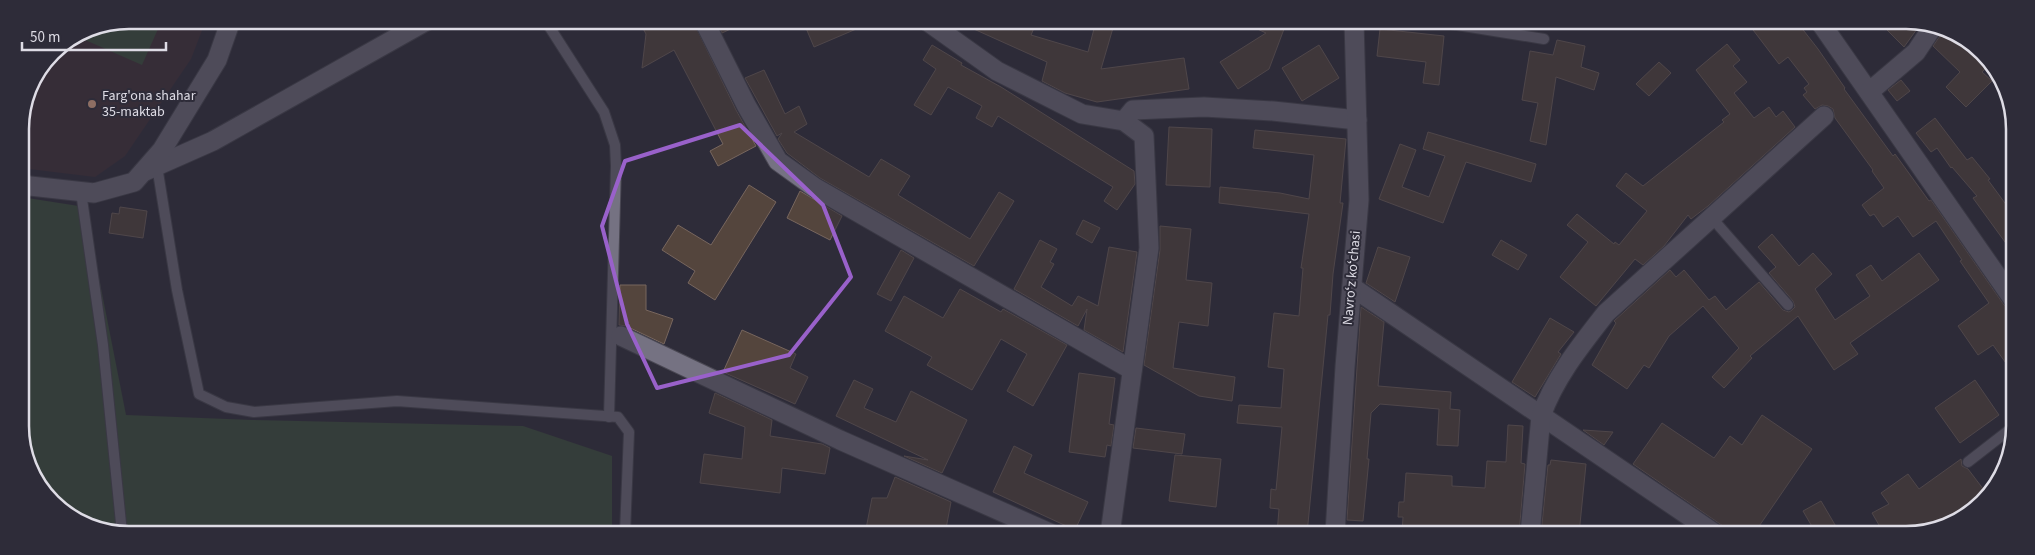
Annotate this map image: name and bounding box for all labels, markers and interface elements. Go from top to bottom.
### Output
scale bar [22,20,166,52]
text: 50 m [30,27,60,48]
place label: Farg'ona shahar 35-maktab [102,86,196,122]
marker: Farg'ona shahar 35-maktab [86,98,98,110]
street label: Navroʻz koʻchasi [1338,230,1366,326]

